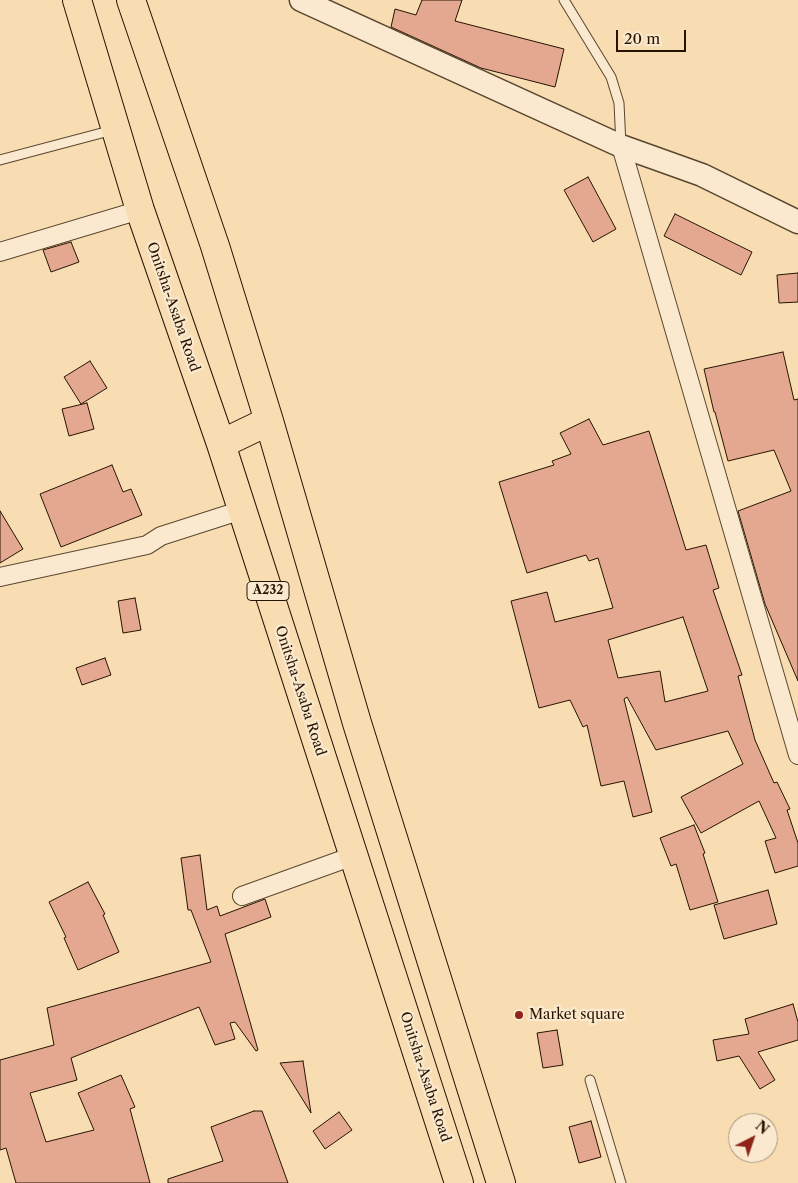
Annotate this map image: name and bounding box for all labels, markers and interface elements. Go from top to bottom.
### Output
scale bar [618,20,688,52]
text: 20 m [624,29,660,48]
street label: Onitsha-Asaba Road [143,240,203,374]
road number: A232 [247,582,289,600]
street label: Onitsha-Asaba Road [271,624,329,758]
place label: Market square [529,1007,624,1023]
marker: Market square [513,1009,525,1021]
street label: Onitsha-Asaba Road [396,1010,454,1144]
north arrow [728,1113,778,1163]
text: N [752,1117,773,1138]

